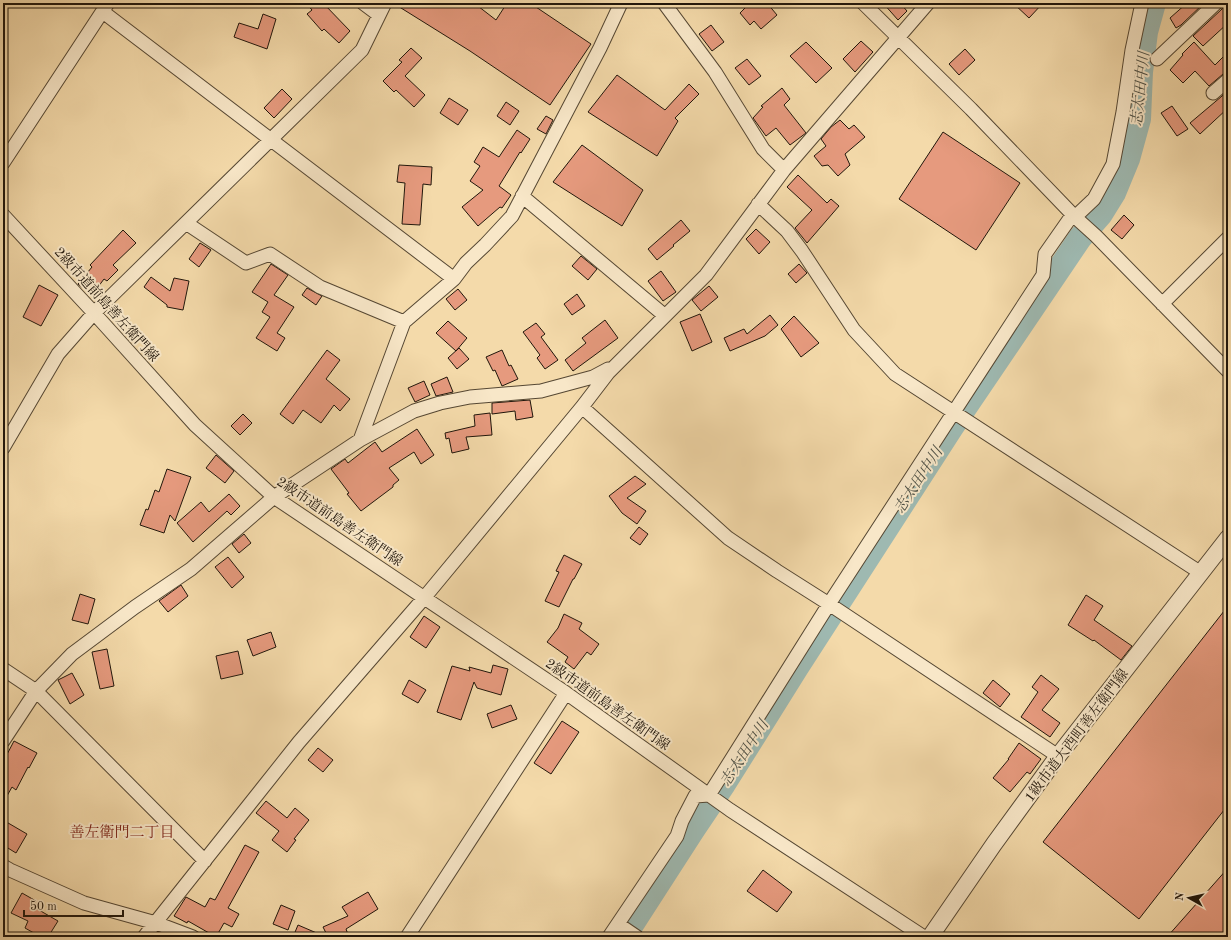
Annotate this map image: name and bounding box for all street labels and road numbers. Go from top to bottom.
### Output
street label: 2級市道前島善左衛門線 [51,244,162,364]
street label: 2級市道前島善左衛門線 [274,474,405,569]
street label: 2級市道前島善左衛門線 [543,656,673,753]
street label: 1級市道大西町善左衛門線 [1022,666,1131,805]

